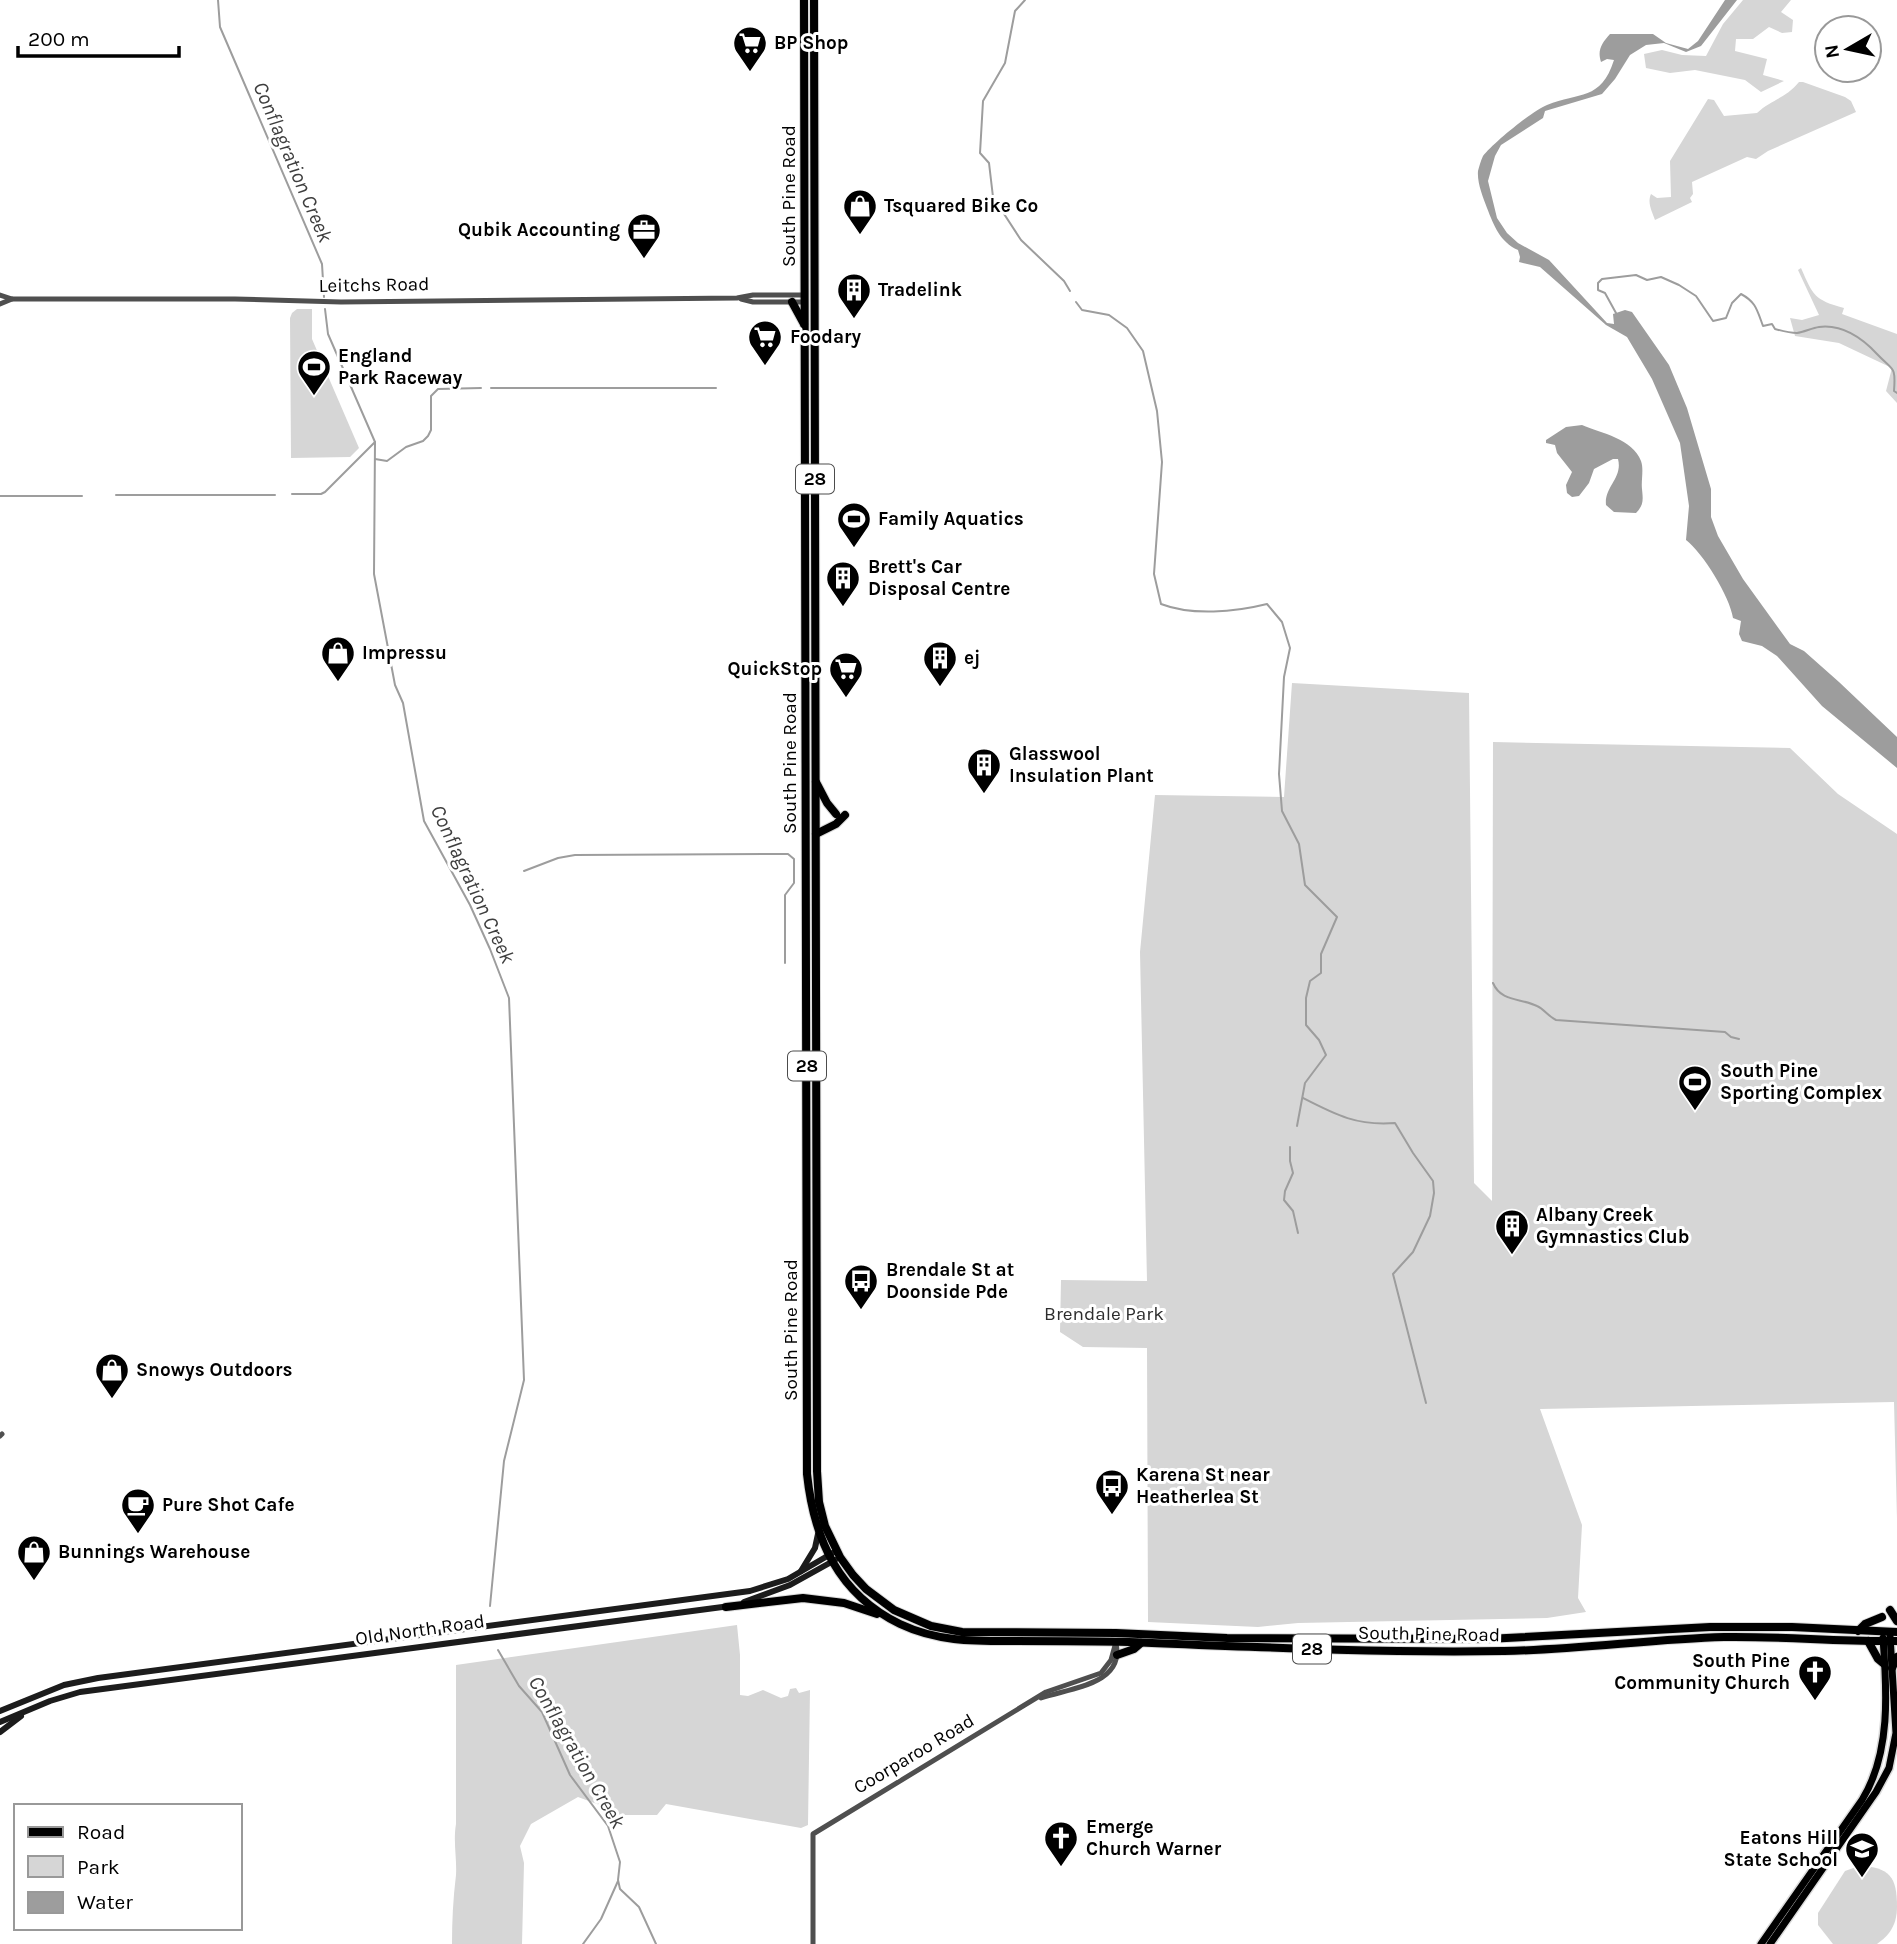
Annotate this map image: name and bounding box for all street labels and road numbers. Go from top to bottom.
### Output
street label: South Pine Road [778,125,800,267]
street label: Leitchs Road [318,273,430,297]
road number: 28 [796,464,834,494]
street label: South Pine Road [779,692,801,834]
road number: 28 [788,1051,826,1080]
street label: South Pine Road [780,1259,802,1401]
street label: Old North Road [354,1610,486,1650]
street label: South Pine Road [1358,1622,1500,1646]
road number: 28 [1293,1634,1331,1664]
street label: Coorparoo Road [850,1709,978,1799]

